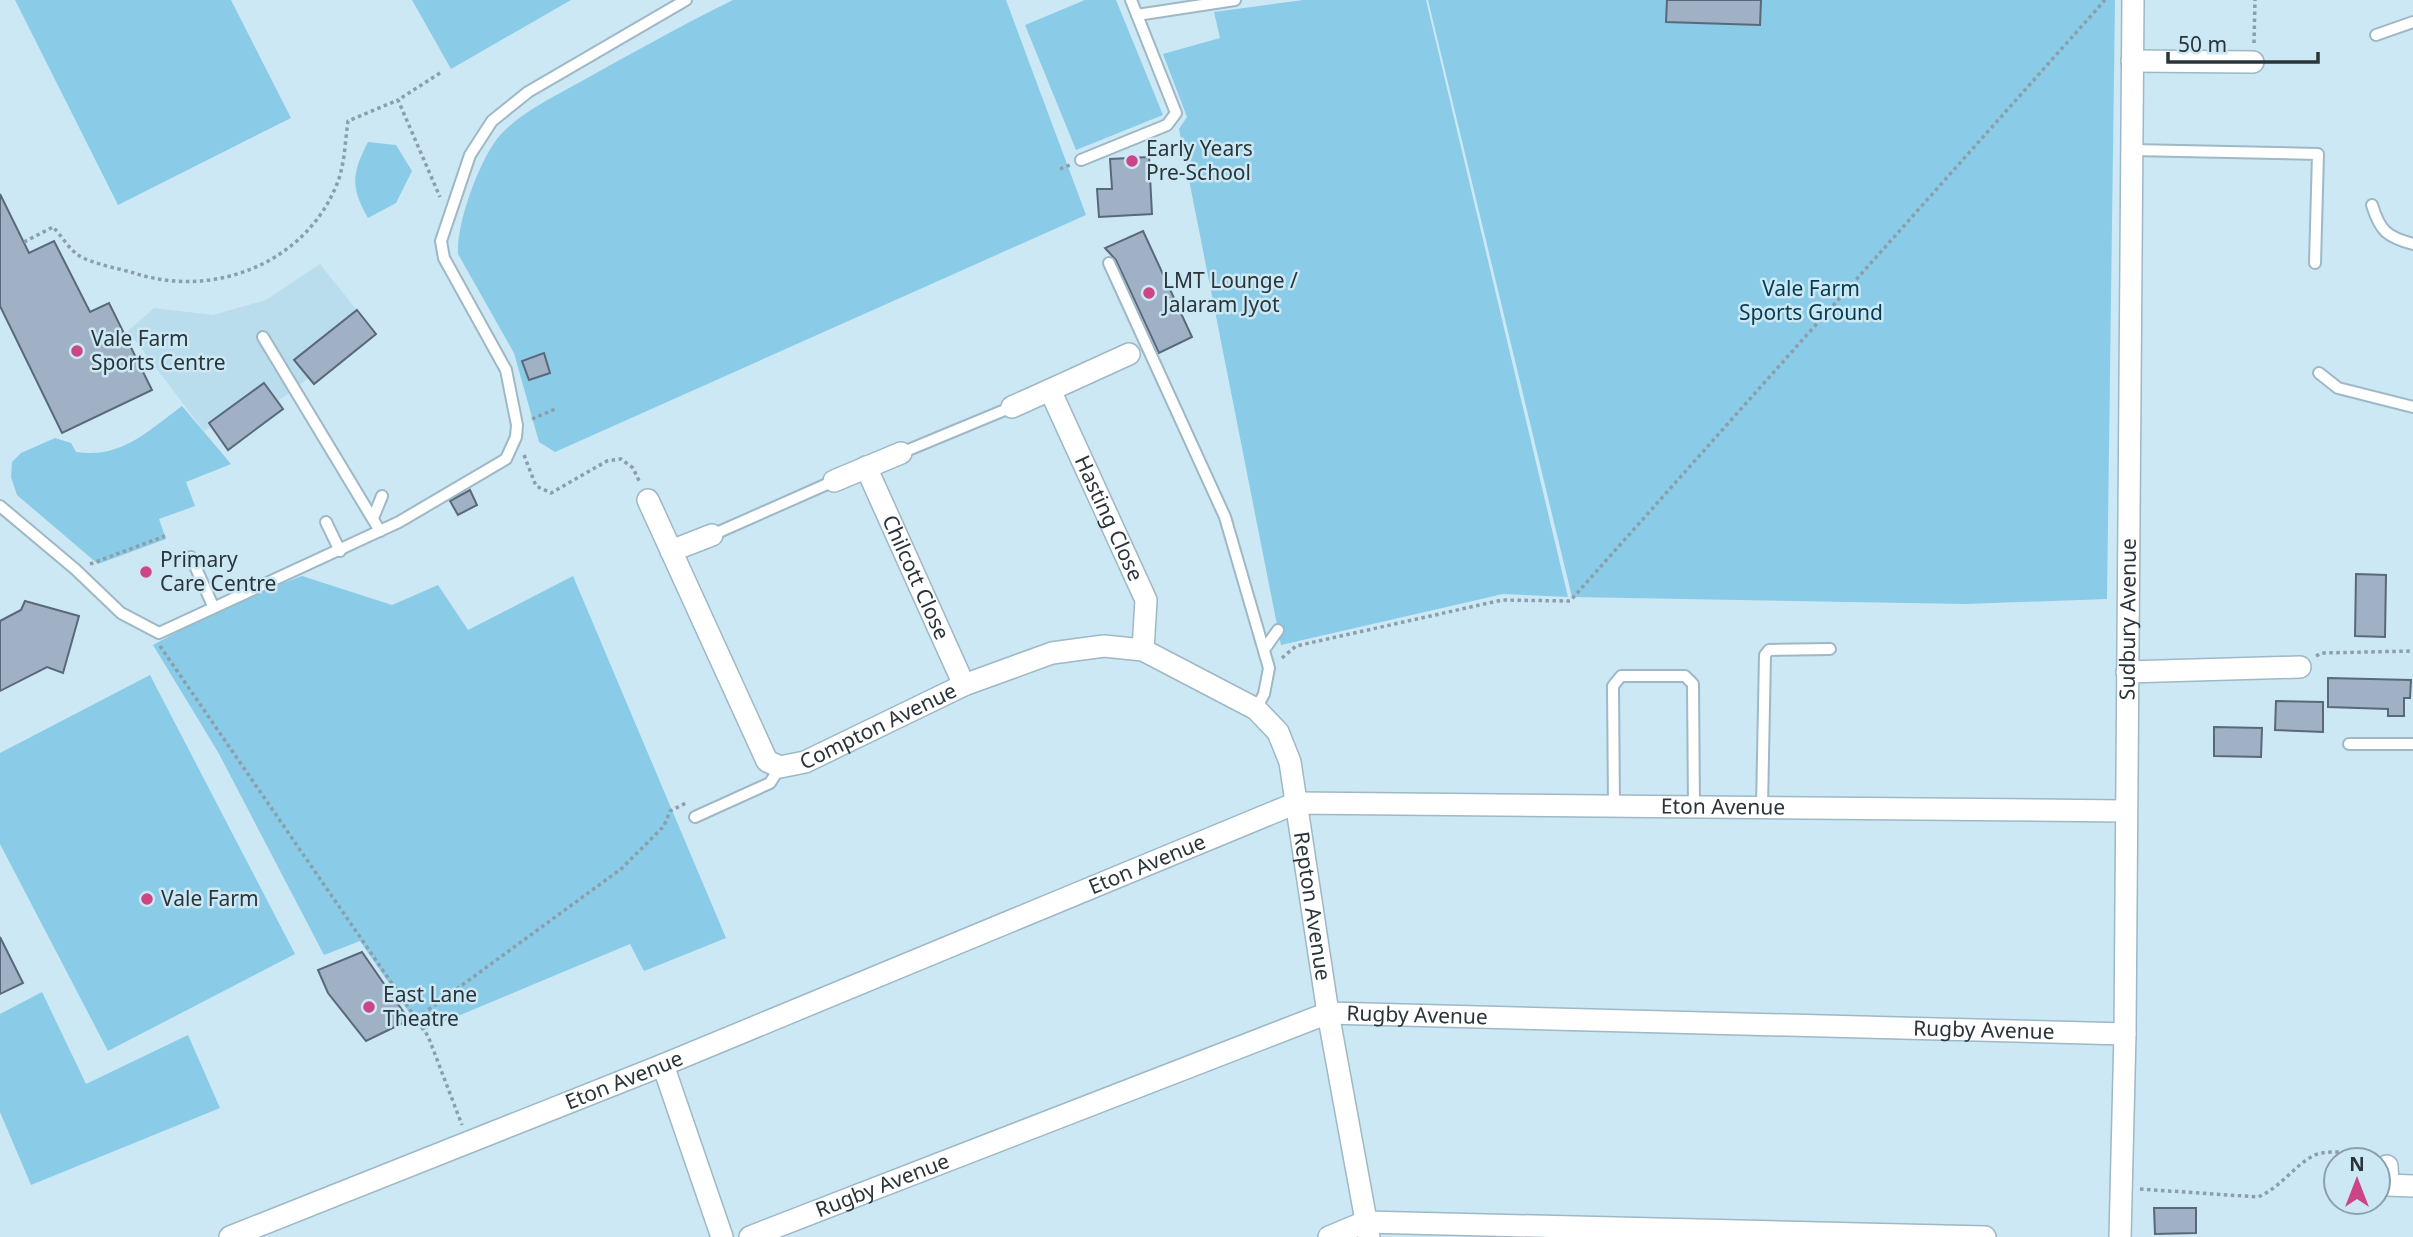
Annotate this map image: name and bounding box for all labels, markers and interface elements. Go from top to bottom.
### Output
scale bar [2168,21,2318,65]
text: 50 m [2178,30,2227,58]
place label: Early Years Pre-School [1146,134,1253,186]
marker: Early Years Pre-School [1124,153,1140,169]
place label: LMT Lounge / Jalaram Jyot [1161,266,1298,318]
park label: Vale Farm Sports Ground [1739,274,1883,326]
marker: LMT Lounge / Jalaram Jyot [1141,285,1157,301]
place label: Vale Farm Sports Centre [91,324,226,376]
marker: Vale Farm Sports Centre [69,343,85,359]
street label: Hasting Close [1069,451,1150,585]
street label: Chilcott Close [876,510,957,644]
street label: Sudbury Avenue [2113,538,2142,700]
place label: Primary Care Centre [160,545,276,597]
marker: Primary Care Centre [138,564,154,580]
street label: Compton Avenue [795,676,961,776]
street label: Eton Avenue [1661,792,1785,821]
street label: Eton Avenue [1084,827,1210,900]
street label: Repton Avenue [1288,830,1338,982]
place label: Vale Farm [161,884,259,912]
marker: Vale Farm [139,891,155,907]
place label: East Lane Theatre [383,980,477,1032]
street label: Rugby Avenue [1346,998,1488,1030]
marker: East Lane Theatre [361,999,377,1015]
street label: Rugby Avenue [1913,1013,2055,1045]
street label: Eton Avenue [561,1043,687,1115]
street label: Rugby Avenue [811,1146,953,1223]
north arrow [2322,1146,2392,1216]
text: N [2349,1151,2365,1177]

